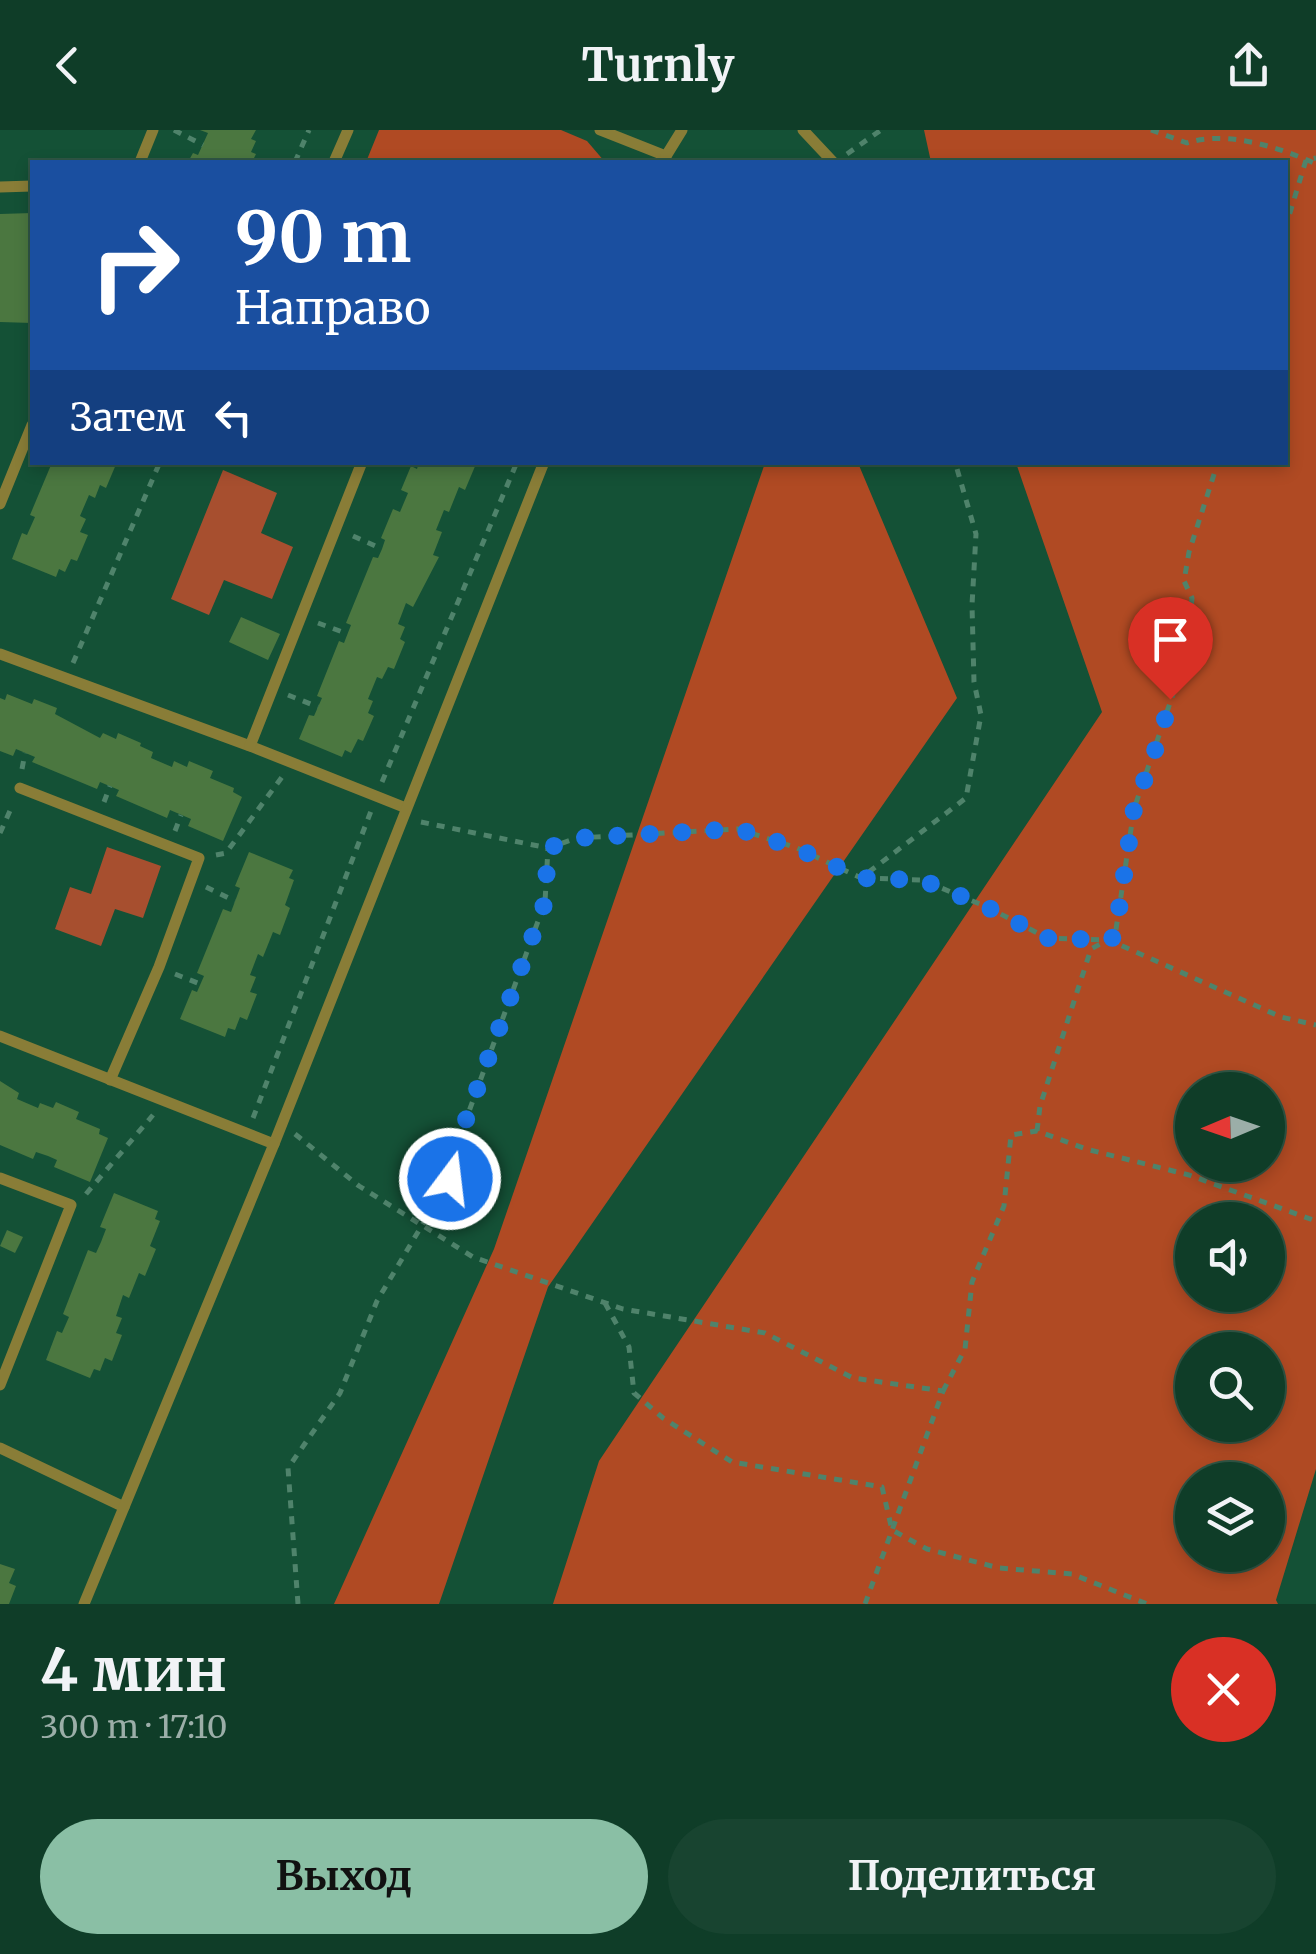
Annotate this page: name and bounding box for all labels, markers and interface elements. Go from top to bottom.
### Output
text: Turnly [581,37,735,93]
icon: back [40,38,95,93]
icon: share [1221,38,1276,93]
text: 90 m [235,193,412,281]
icon: right [70,200,200,330]
text: Направо [235,280,431,336]
icon: left [206,390,261,445]
text: Затем [70,394,186,441]
pin [1128,597,1213,700]
icon: arrive [1143,612,1198,667]
north arrow [1175,1072,1285,1182]
map controls [1175,1072,1285,1572]
position arrow [398,1127,502,1231]
button: sound [1175,1202,1285,1312]
button: search [1175,1332,1285,1442]
button: layers [1175,1462,1285,1572]
text: 4 мин [40,1632,227,1707]
button: close [1171,1637,1276,1742]
text: 300 m · 17:10 [40,1707,227,1747]
button: Выход [40,1819,648,1934]
button: Поделиться [668,1819,1276,1934]

